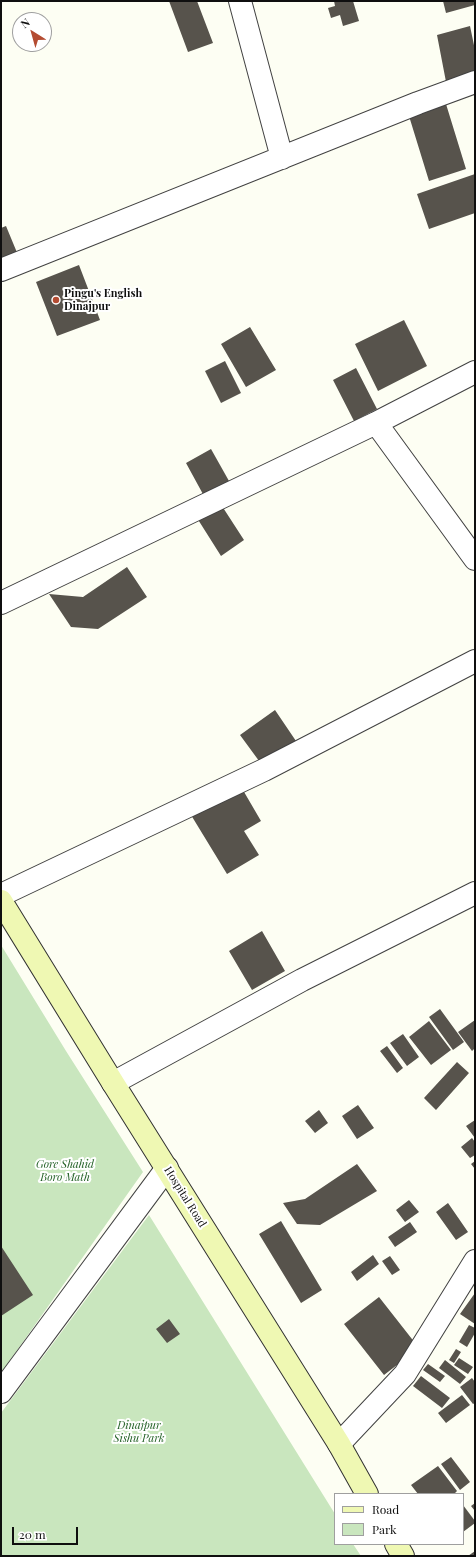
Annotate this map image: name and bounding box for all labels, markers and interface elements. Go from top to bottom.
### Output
north arrow [12,12,52,52]
text: N [17,14,33,31]
place label: Pingu's English Dinajpur [64,287,142,313]
marker: Pingu's English Dinajpur [51,295,61,305]
park label: Gore Shahid Boro Math [36,1158,94,1184]
street label: Hospital Road [161,1164,209,1230]
park label: Dinajpur Sishu Park [114,1419,164,1445]
legend [334,1493,464,1545]
text: Road [372,1501,399,1517]
scale bar [14,1519,80,1545]
text: Park [372,1521,397,1537]
text: 20 m [19,1526,46,1542]

